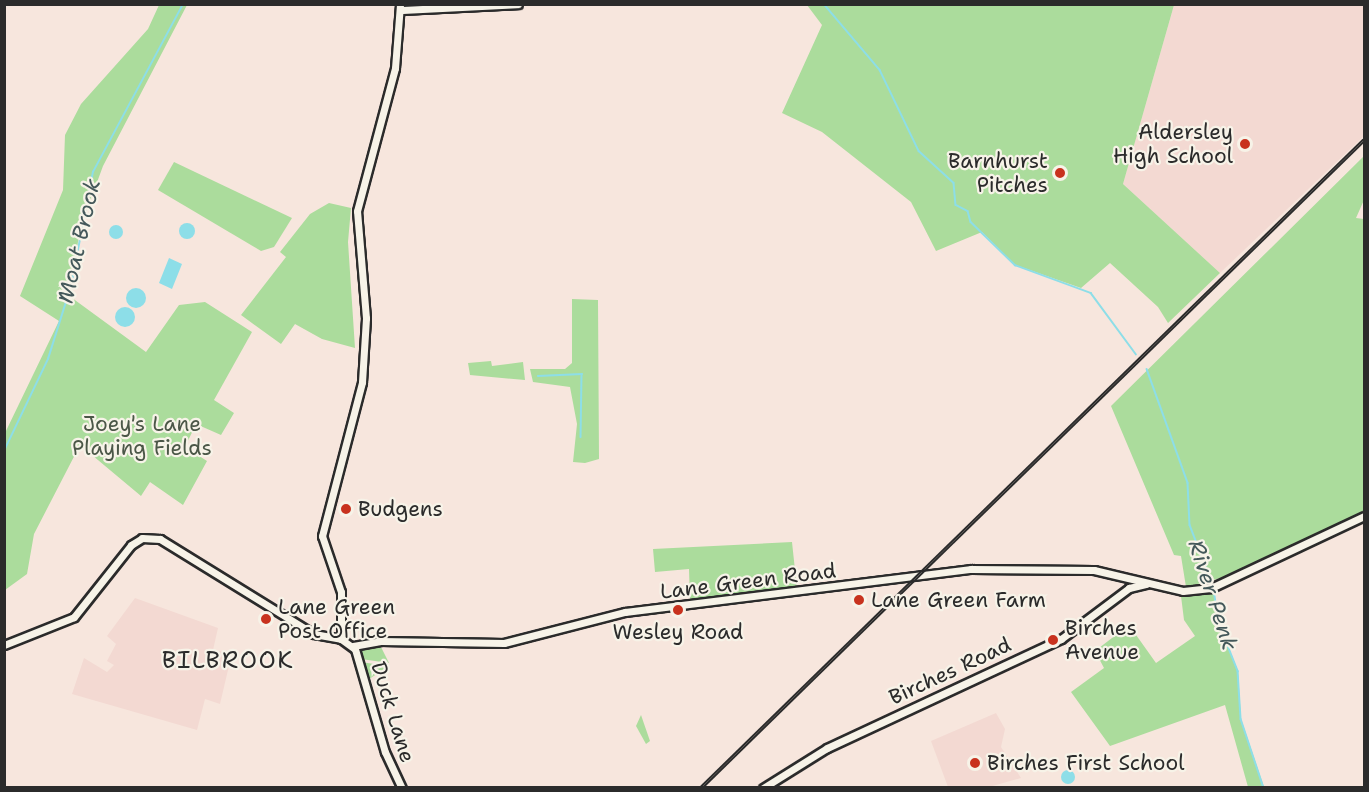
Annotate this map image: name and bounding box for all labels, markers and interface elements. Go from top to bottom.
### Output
place label: Aldersley High School [1113,119,1233,169]
marker: Aldersley High School [1238,137,1252,151]
place label: Barnhurst Pitches [948,148,1048,198]
marker: Barnhurst Pitches [1053,166,1067,180]
water label: Moat Brook [52,176,106,306]
park label: Joey's Lane Playing Fields [72,411,212,461]
place label: Budgens [358,496,443,522]
marker: Budgens [339,502,353,516]
water label: River Penk [1183,536,1243,654]
street label: Lane Green Road [659,558,837,604]
place label: Lane Green Farm [871,587,1046,613]
marker: Lane Green Farm [852,593,866,607]
place label: Lane Green Post Office [278,594,395,644]
marker: Wesley Road [671,603,685,617]
marker: Lane Green Post Office [259,612,273,626]
place label: Birches Avenue [1065,615,1139,665]
place label: Wesley Road [613,619,743,645]
street label: Birches Road [885,632,1015,710]
marker: Birches Avenue [1046,633,1060,647]
district label: BILBROOK [162,647,294,675]
street label: Duck Lane [366,658,420,766]
place label: Birches First School [987,750,1185,776]
marker: Birches First School [968,756,982,770]

